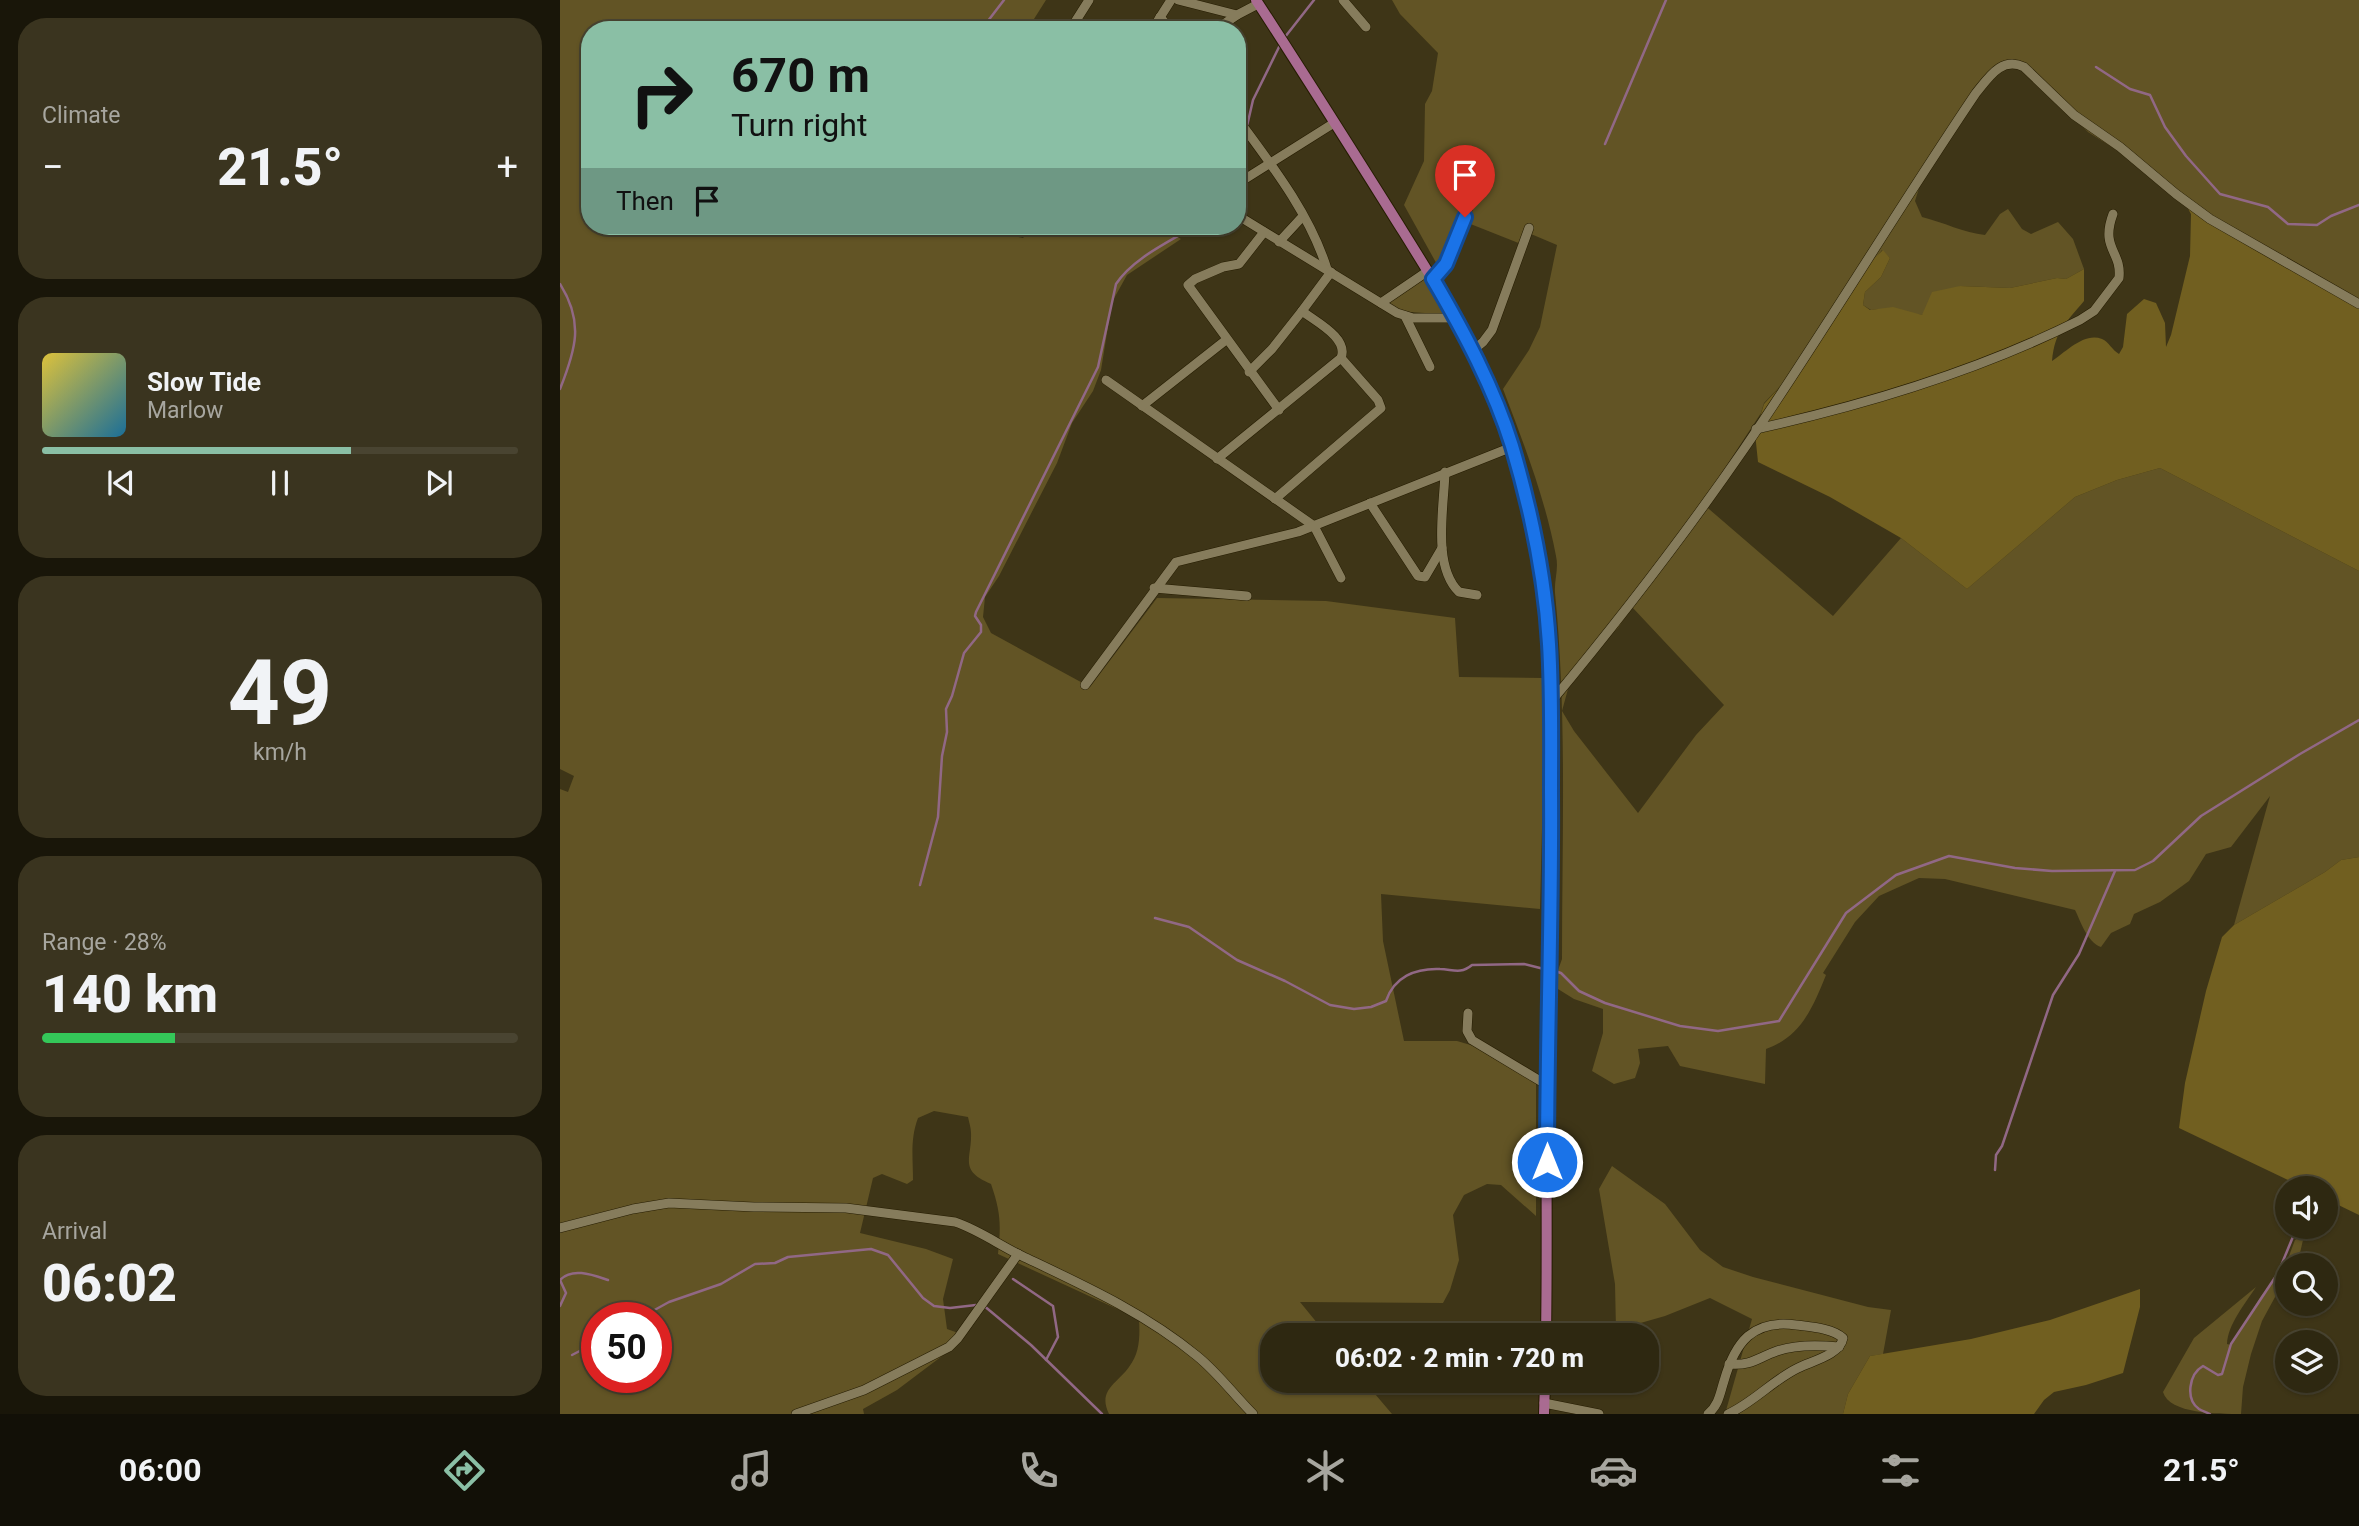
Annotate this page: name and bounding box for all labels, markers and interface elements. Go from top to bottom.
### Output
text: 670 m [731,47,870,104]
icon: right [616,49,707,140]
text: Climate [42,102,121,129]
text: Turn right [731,106,867,144]
text: 21.5° [217,137,343,198]
text: − [42,145,64,189]
text: + [496,145,518,189]
pin [1435,145,1495,217]
icon: arrive [1446,156,1484,194]
icon: arrive [688,182,726,220]
text: Then [616,186,674,216]
text: Slow Tide [147,367,261,397]
text: Marlow [147,397,223,424]
icon: previous [102,464,140,502]
icon: pause [261,464,299,502]
icon: next [420,464,458,502]
text: 49 [228,640,332,746]
text: km/h [253,739,307,766]
text: Range · 28% [42,929,167,956]
text: 140 km [42,964,218,1025]
position arrow [1510,1125,1584,1199]
map controls [2275,1176,2338,1393]
button: sound [2275,1176,2338,1239]
text: Arrival [42,1218,107,1245]
text: 06:02 [42,1253,177,1314]
button: search [2275,1253,2338,1316]
speed limit sign: 50 [581,1302,672,1393]
button: layers [2275,1330,2338,1393]
text: 06:02 · 2 min · 720 m [1335,1343,1584,1373]
icon: directions [440,1446,489,1495]
icon: music [727,1446,776,1495]
icon: phone [1014,1446,1063,1495]
icon: climate [1301,1446,1350,1495]
icon: car [1589,1446,1638,1495]
icon: filters [1876,1446,1925,1495]
text: 06:00 [119,1451,202,1489]
text: 21.5° [2163,1451,2240,1489]

